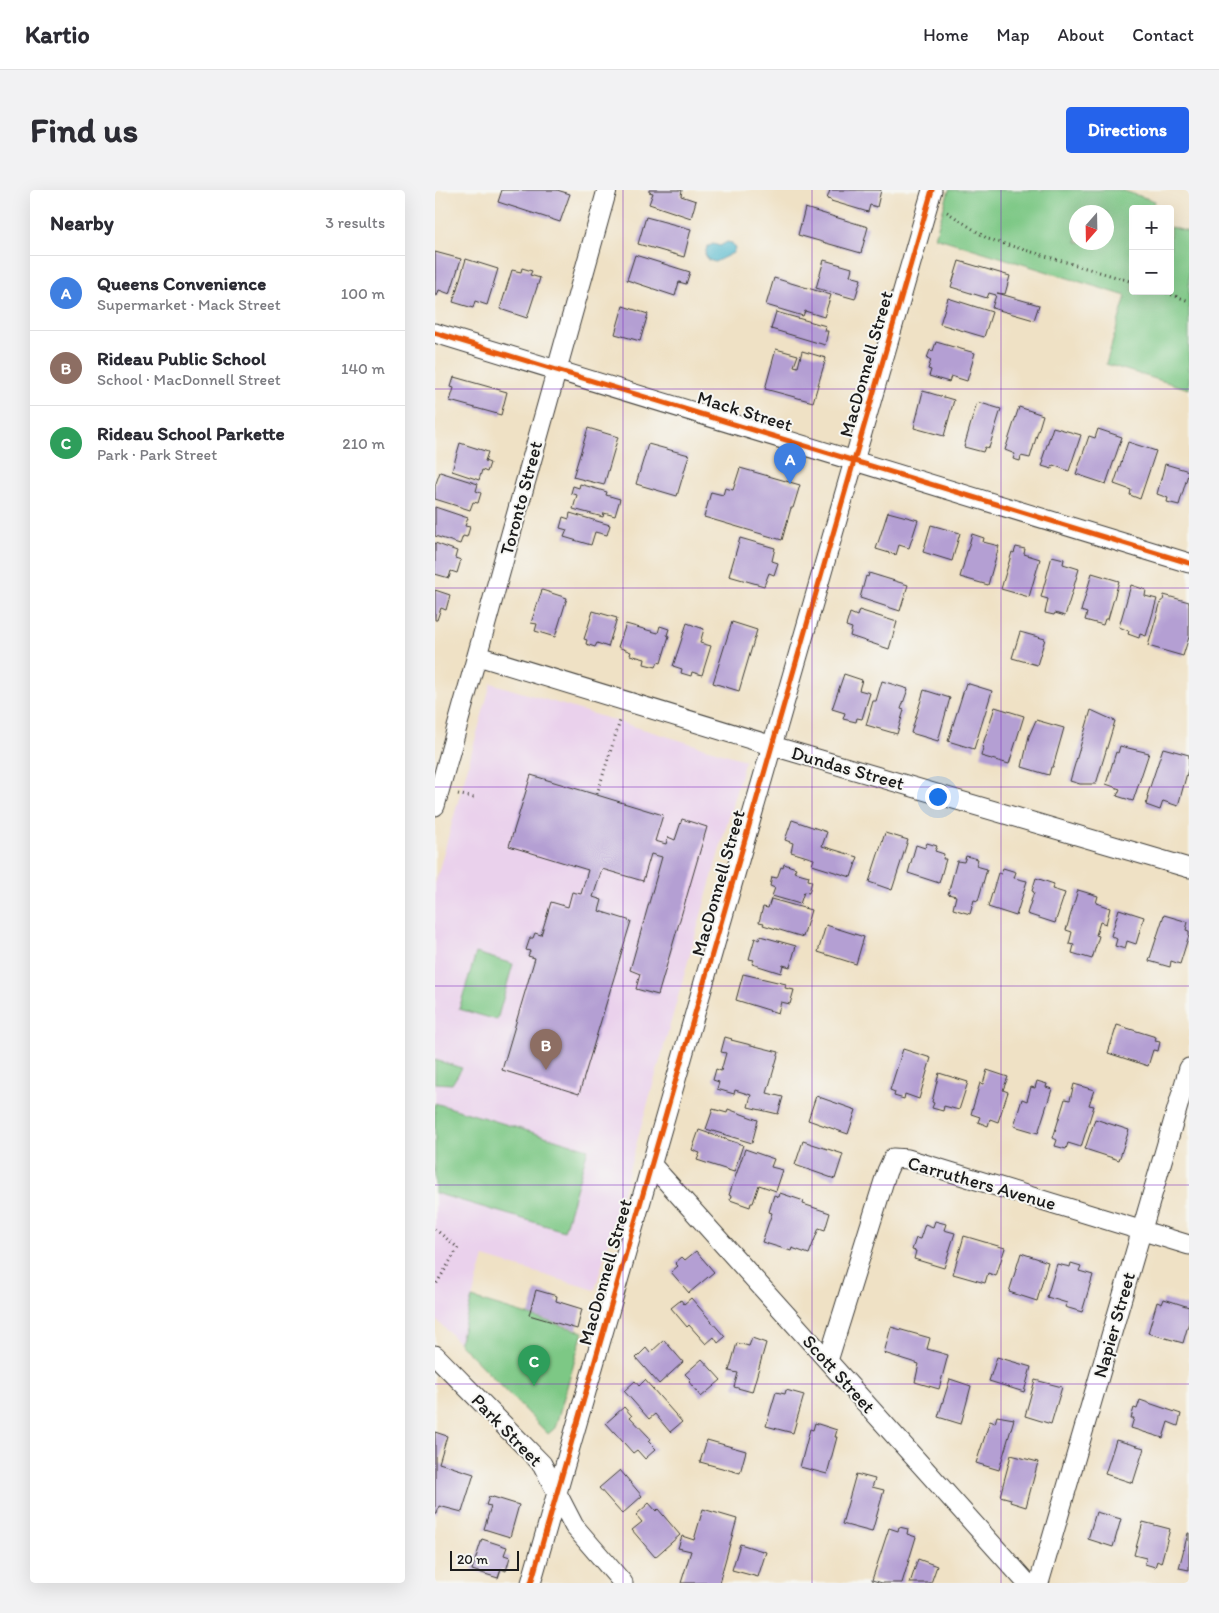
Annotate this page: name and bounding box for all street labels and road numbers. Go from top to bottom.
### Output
street label: MacDonnell Street [834,288,898,440]
street label: Mack Street [695,386,795,436]
street label: Toronto Street [495,438,547,558]
street label: Dundas Street [789,741,907,795]
street label: MacDonnell Street [686,807,750,959]
street label: Carruthers Avenue [905,1151,1059,1215]
street label: MacDonnell Street [573,1196,637,1348]
street label: Napier Street [1088,1270,1140,1380]
street label: Scott Street [798,1330,880,1418]
street label: Park Street [467,1389,547,1471]

